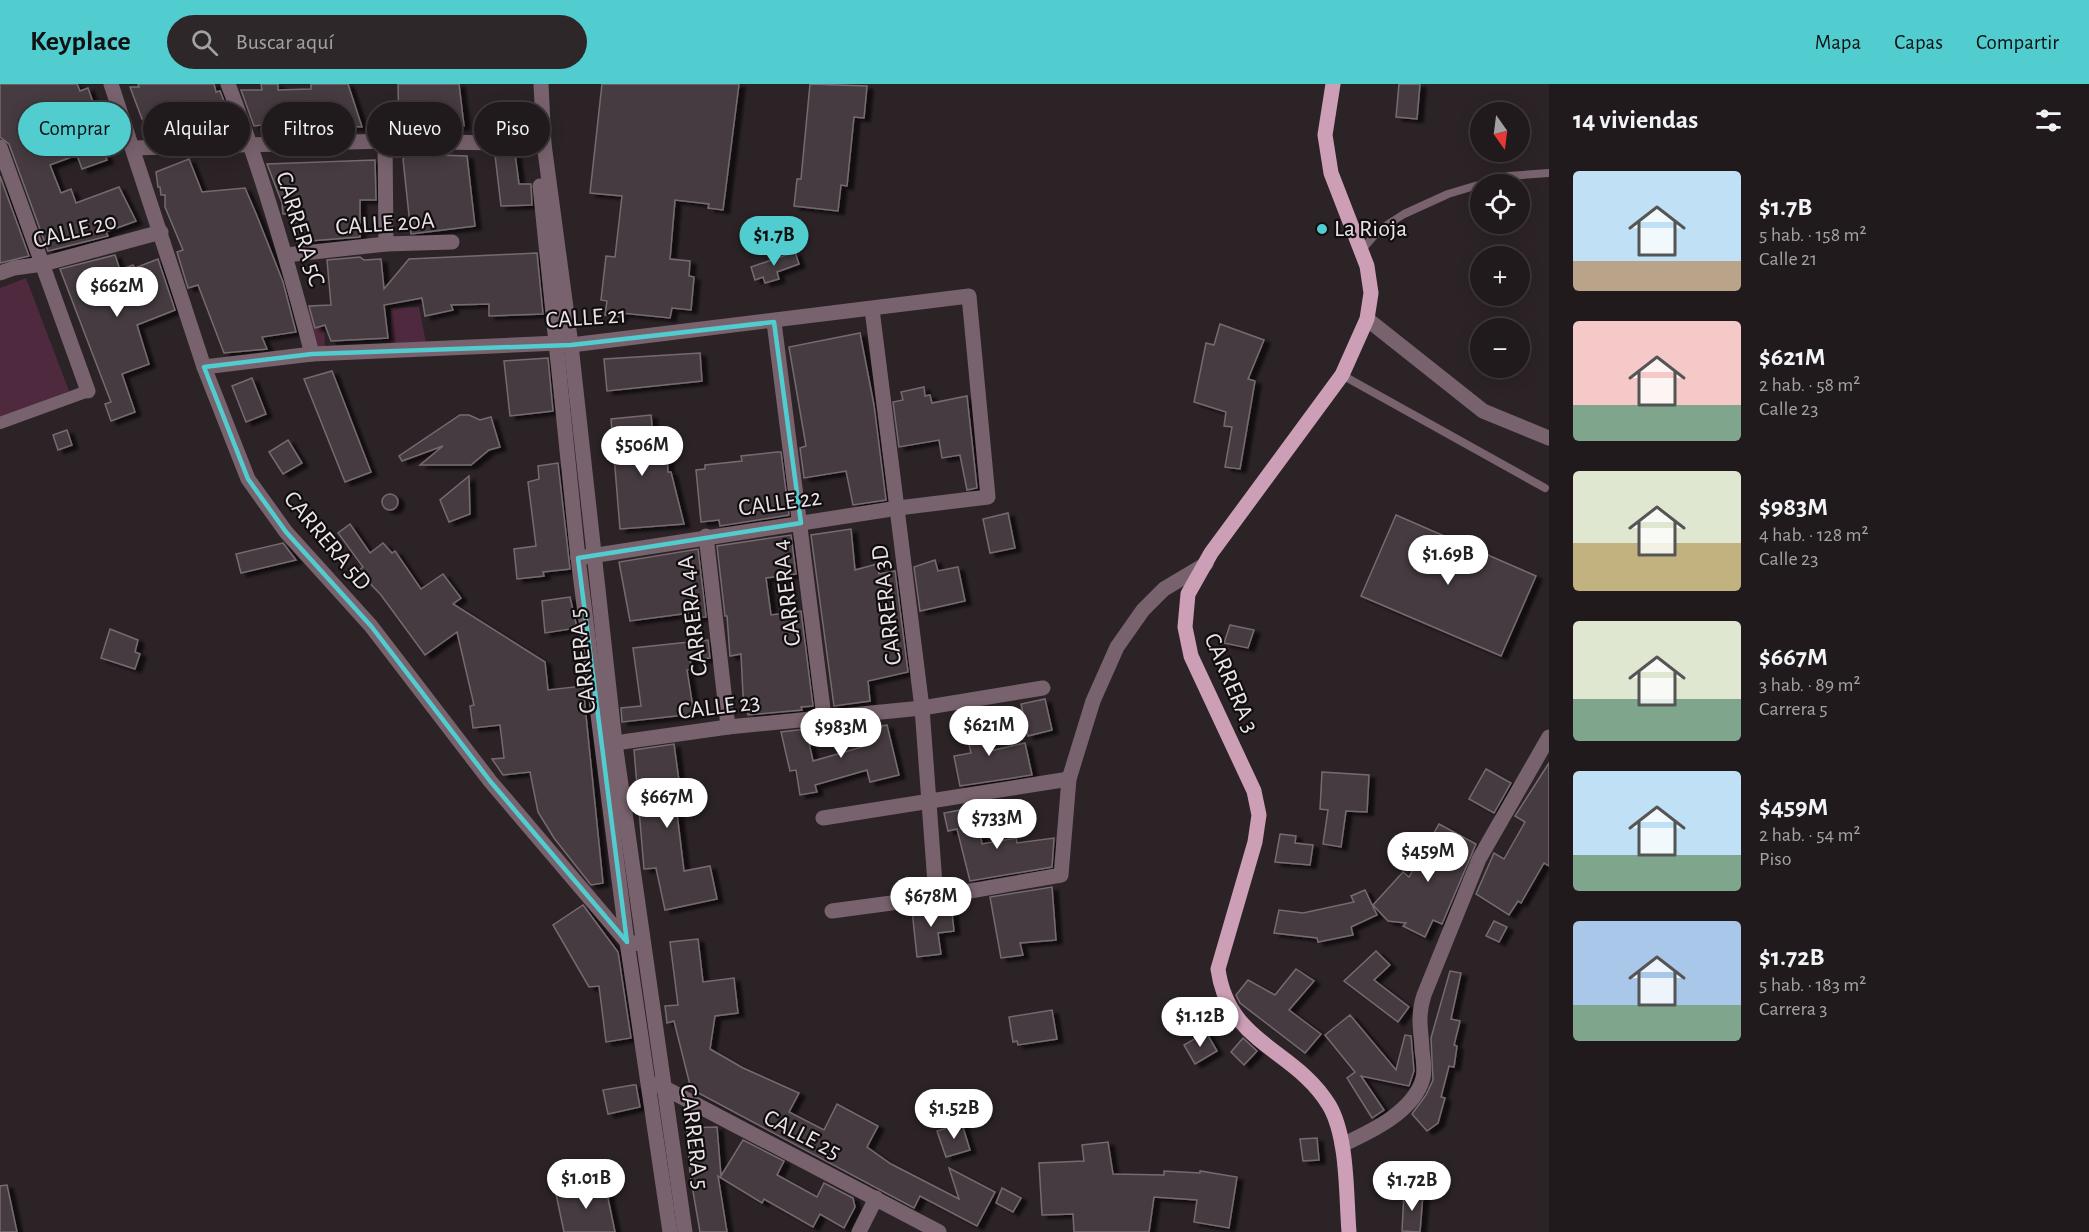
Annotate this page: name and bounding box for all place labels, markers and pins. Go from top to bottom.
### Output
pin: $1.7B [732,216,816,267]
place label: La Rioja [1334,217,1407,241]
marker: La Rioja [1315,222,1329,236]
pin: $662M [75,267,159,318]
pin: $506M [600,426,684,477]
pin: $1.69B [1399,535,1497,586]
pin: $621M [947,706,1031,757]
pin: $983M [799,708,883,759]
pin: $667M [625,778,709,829]
pin: $733M [955,799,1039,850]
pin: $459M [1386,832,1470,883]
pin: $678M [889,877,973,928]
pin: $1.12B [1151,997,1249,1048]
pin: $1.52B [905,1089,1003,1140]
pin: $1.01B [537,1159,635,1210]
pin: $1.72B [1363,1161,1461,1212]

